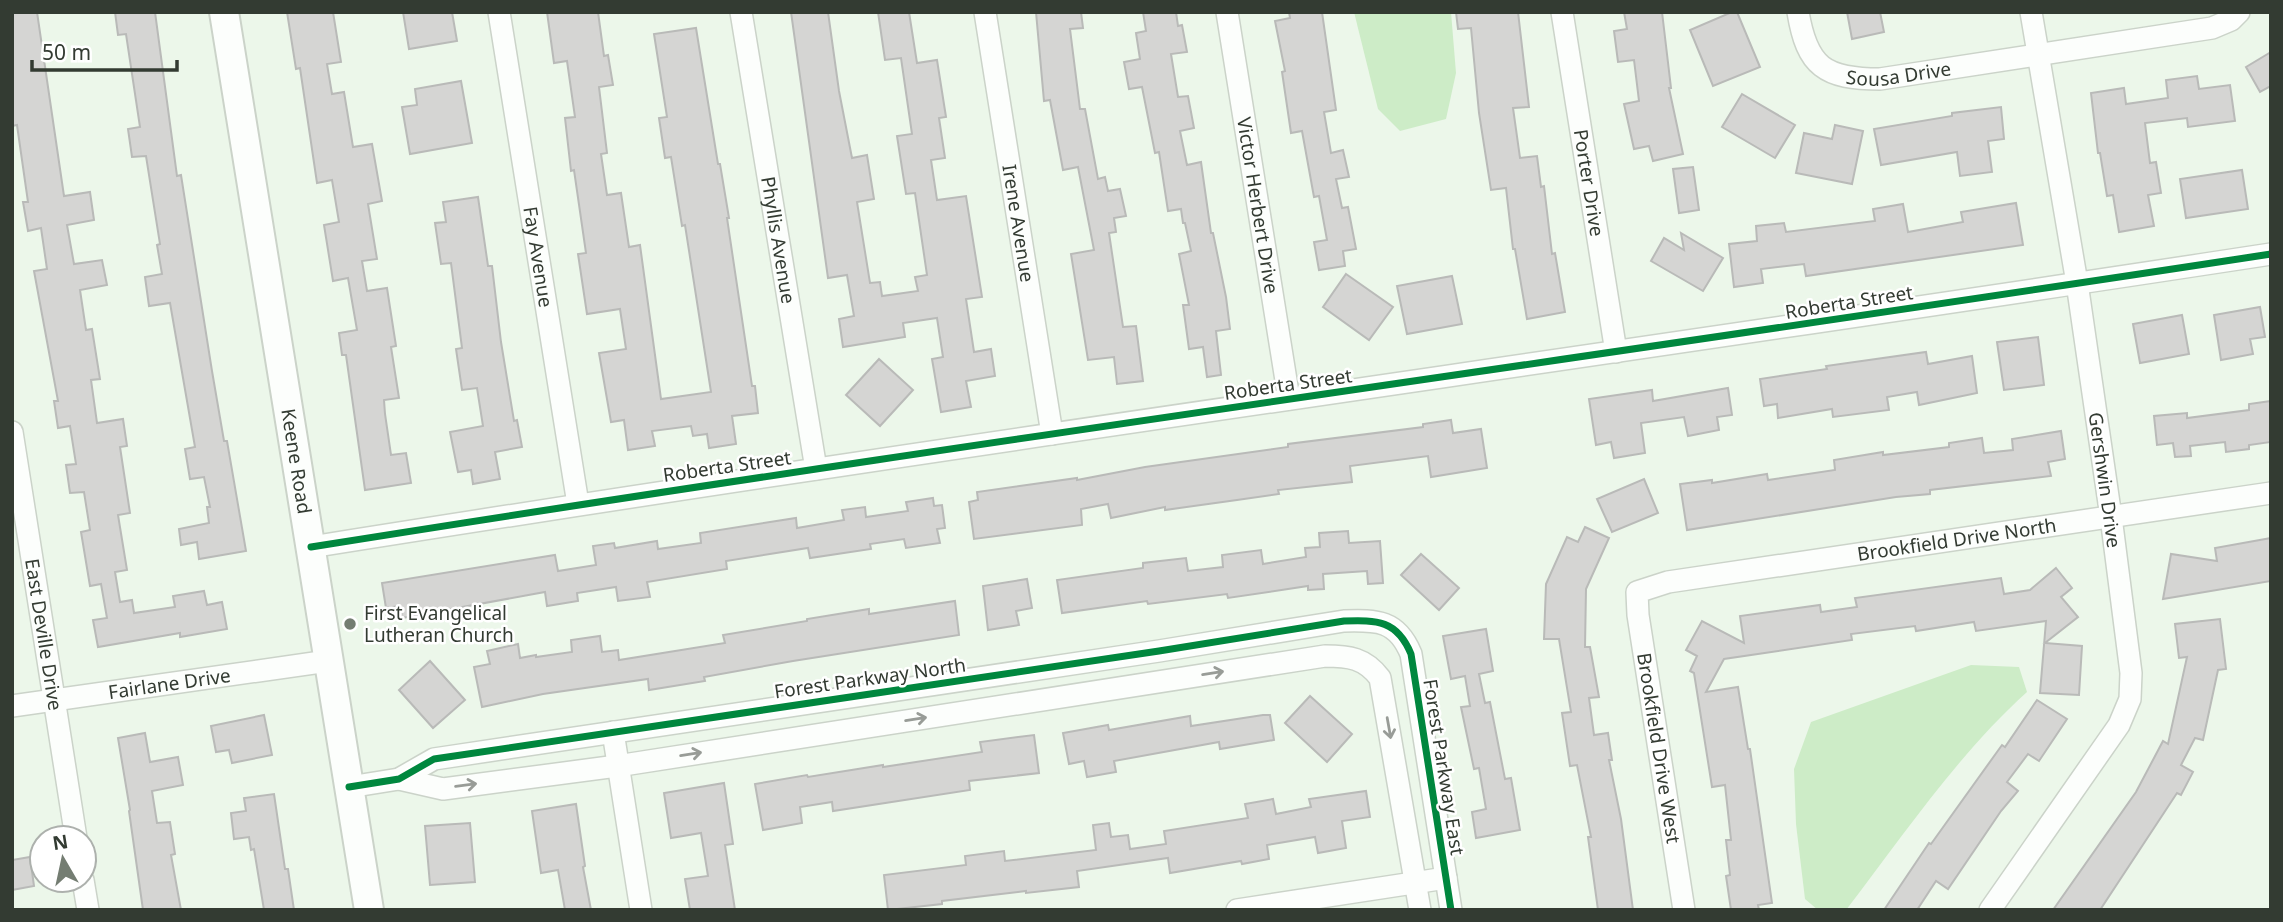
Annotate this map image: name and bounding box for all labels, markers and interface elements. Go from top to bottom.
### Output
scale bar [32,28,177,72]
text: 50 m [42,38,91,66]
street label: Sousa Drive [1844,55,1953,92]
street label: Victor Herbert Drive [1231,115,1285,296]
street label: Porter Drive [1568,127,1610,238]
street label: Irene Avenue [996,163,1041,284]
street label: Phyllis Avenue [755,174,802,305]
street label: Fay Avenue [517,204,559,309]
street label: Roberta Street [1783,279,1915,325]
street label: Roberta Street [1222,362,1354,406]
street label: Keene Road [275,407,318,516]
street label: Gershwin Drive [2083,410,2127,550]
street label: Roberta Street [661,444,793,488]
street label: Brookfield Drive North [1855,512,2058,567]
street label: East Deville Drive [19,557,69,712]
place label: First Evangelical Lutheran Church [364,600,514,648]
marker: First Evangelical Lutheran Church [342,616,358,632]
street label: Brookfield Drive West [1631,651,1687,845]
street label: Forest Parkway North [773,652,967,704]
street label: Fairlane Drive [107,662,232,705]
one-way arrow [1201,667,1224,680]
street label: Forest Parkway East [1417,677,1471,857]
one-way arrow [904,713,927,726]
one-way arrow [1383,716,1396,739]
one-way arrow [679,747,702,760]
one-way arrow [454,779,476,792]
north arrow [28,824,98,894]
text: N [51,828,70,856]

